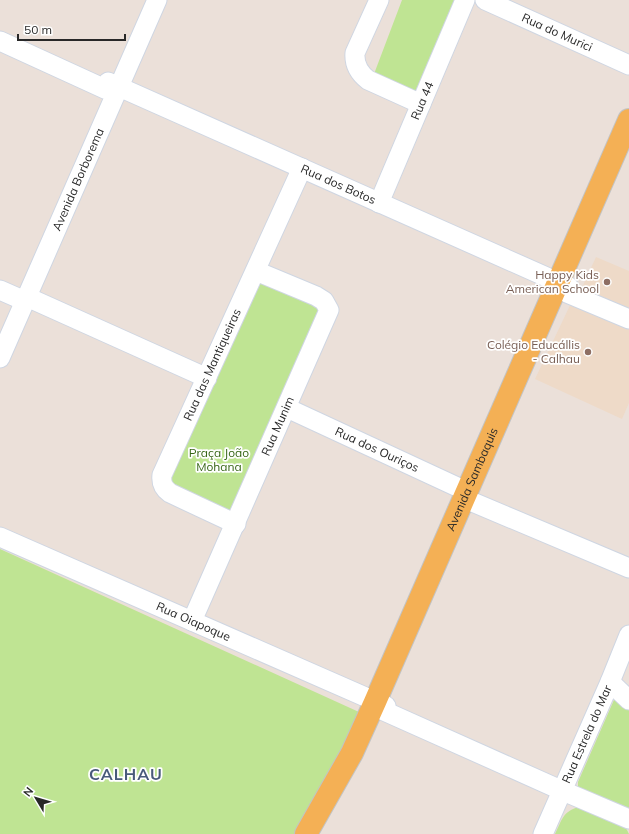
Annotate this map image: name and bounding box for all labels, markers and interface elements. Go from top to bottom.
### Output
street label: Rua do Murici [519,10,595,55]
scale bar [18,16,125,42]
text: 50 m [24,22,52,37]
street label: Rua 44 [407,79,437,122]
street label: Avenida Borborema [49,125,107,233]
street label: Rua dos Botos [299,161,378,207]
place label: Happy Kids American School [506,267,599,296]
marker: Happy Kids American School [602,277,612,287]
street label: Rua das Mantiqueiras [180,306,244,423]
place label: Colégio Educállis - Calhau [487,337,580,366]
marker: Colégio Educállis - Calhau [583,347,593,357]
street label: Rua Munim [258,394,297,458]
street label: Rua dos Ouriços [333,423,421,475]
street label: Avenida Sambaquis [443,425,501,533]
park label: Praça João Mohana [189,445,249,474]
street label: Rua Oiapoque [154,598,233,644]
street label: Rua Estrela do Mar [558,682,615,785]
district label: CALHAU [89,764,163,784]
north arrow [16,778,56,818]
text: N [20,784,36,799]

